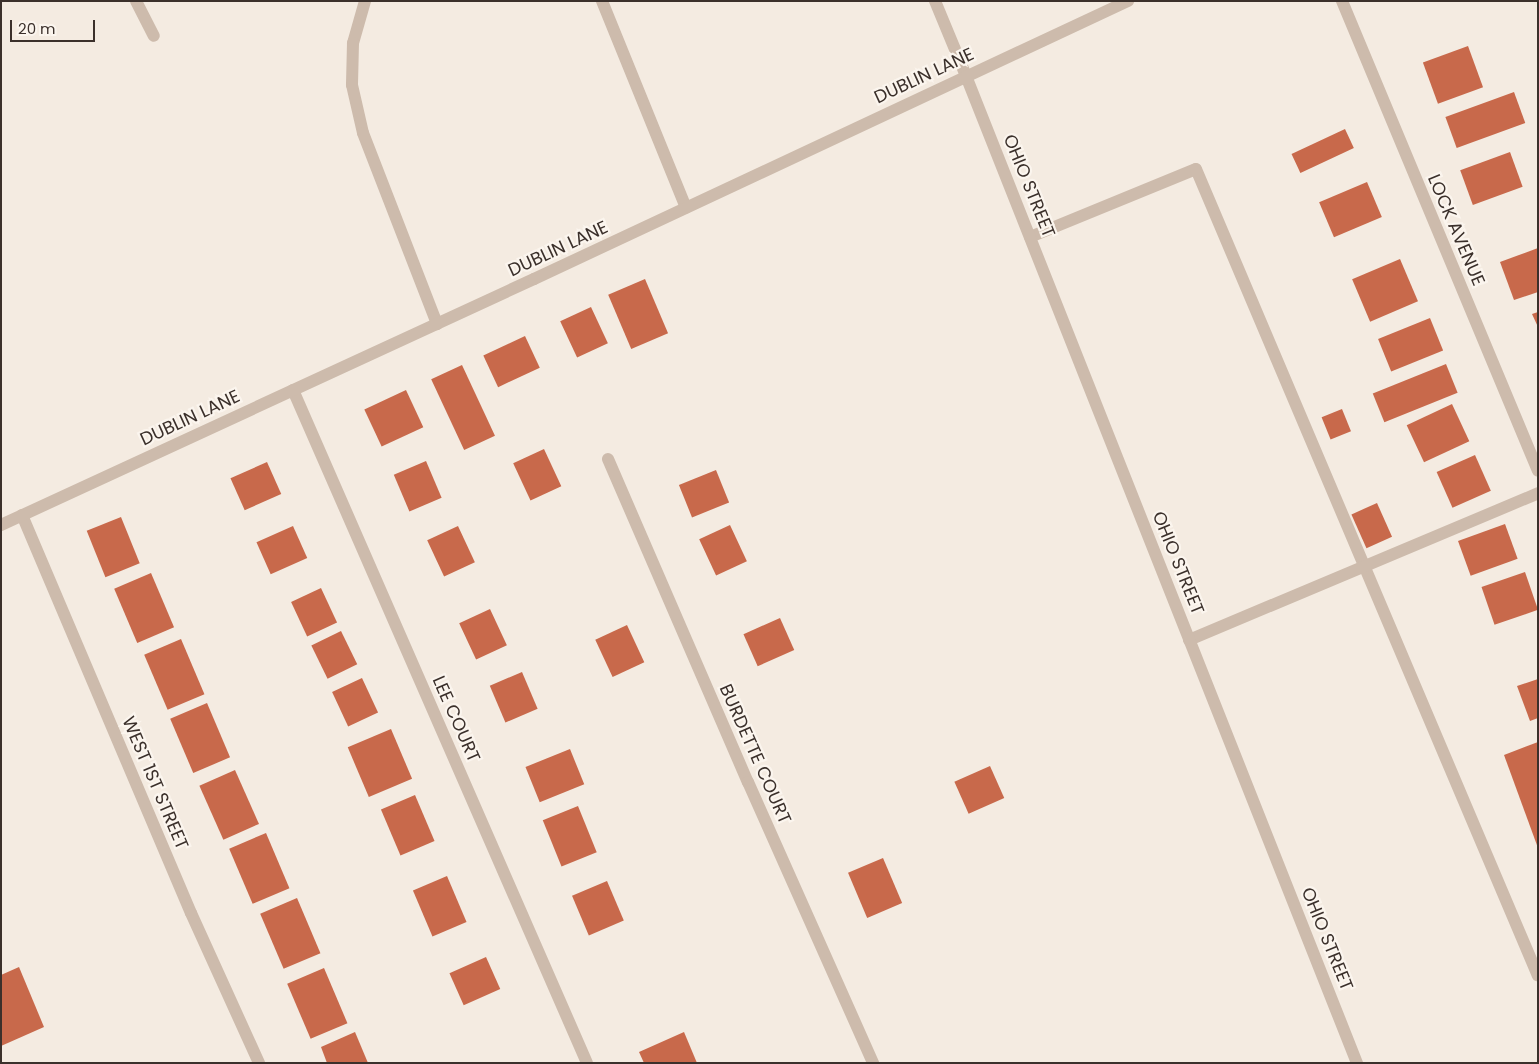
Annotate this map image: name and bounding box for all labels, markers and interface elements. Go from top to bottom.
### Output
scale bar [12,10,98,42]
text: 20 m [18,18,56,39]
street label: DUBLIN LANE [871,44,977,108]
street label: OHIO STREET [998,131,1060,241]
street label: LOCK AVENUE [1423,171,1489,289]
street label: DUBLIN LANE [505,217,611,281]
street label: DUBLIN LANE [137,386,243,450]
street label: OHIO STREET [1147,508,1209,618]
street label: LEE COURT [427,673,485,765]
street label: BURDETTE COURT [715,681,795,827]
street label: WEST 1ST STREET [117,713,193,853]
street label: OHIO STREET [1296,884,1358,994]

